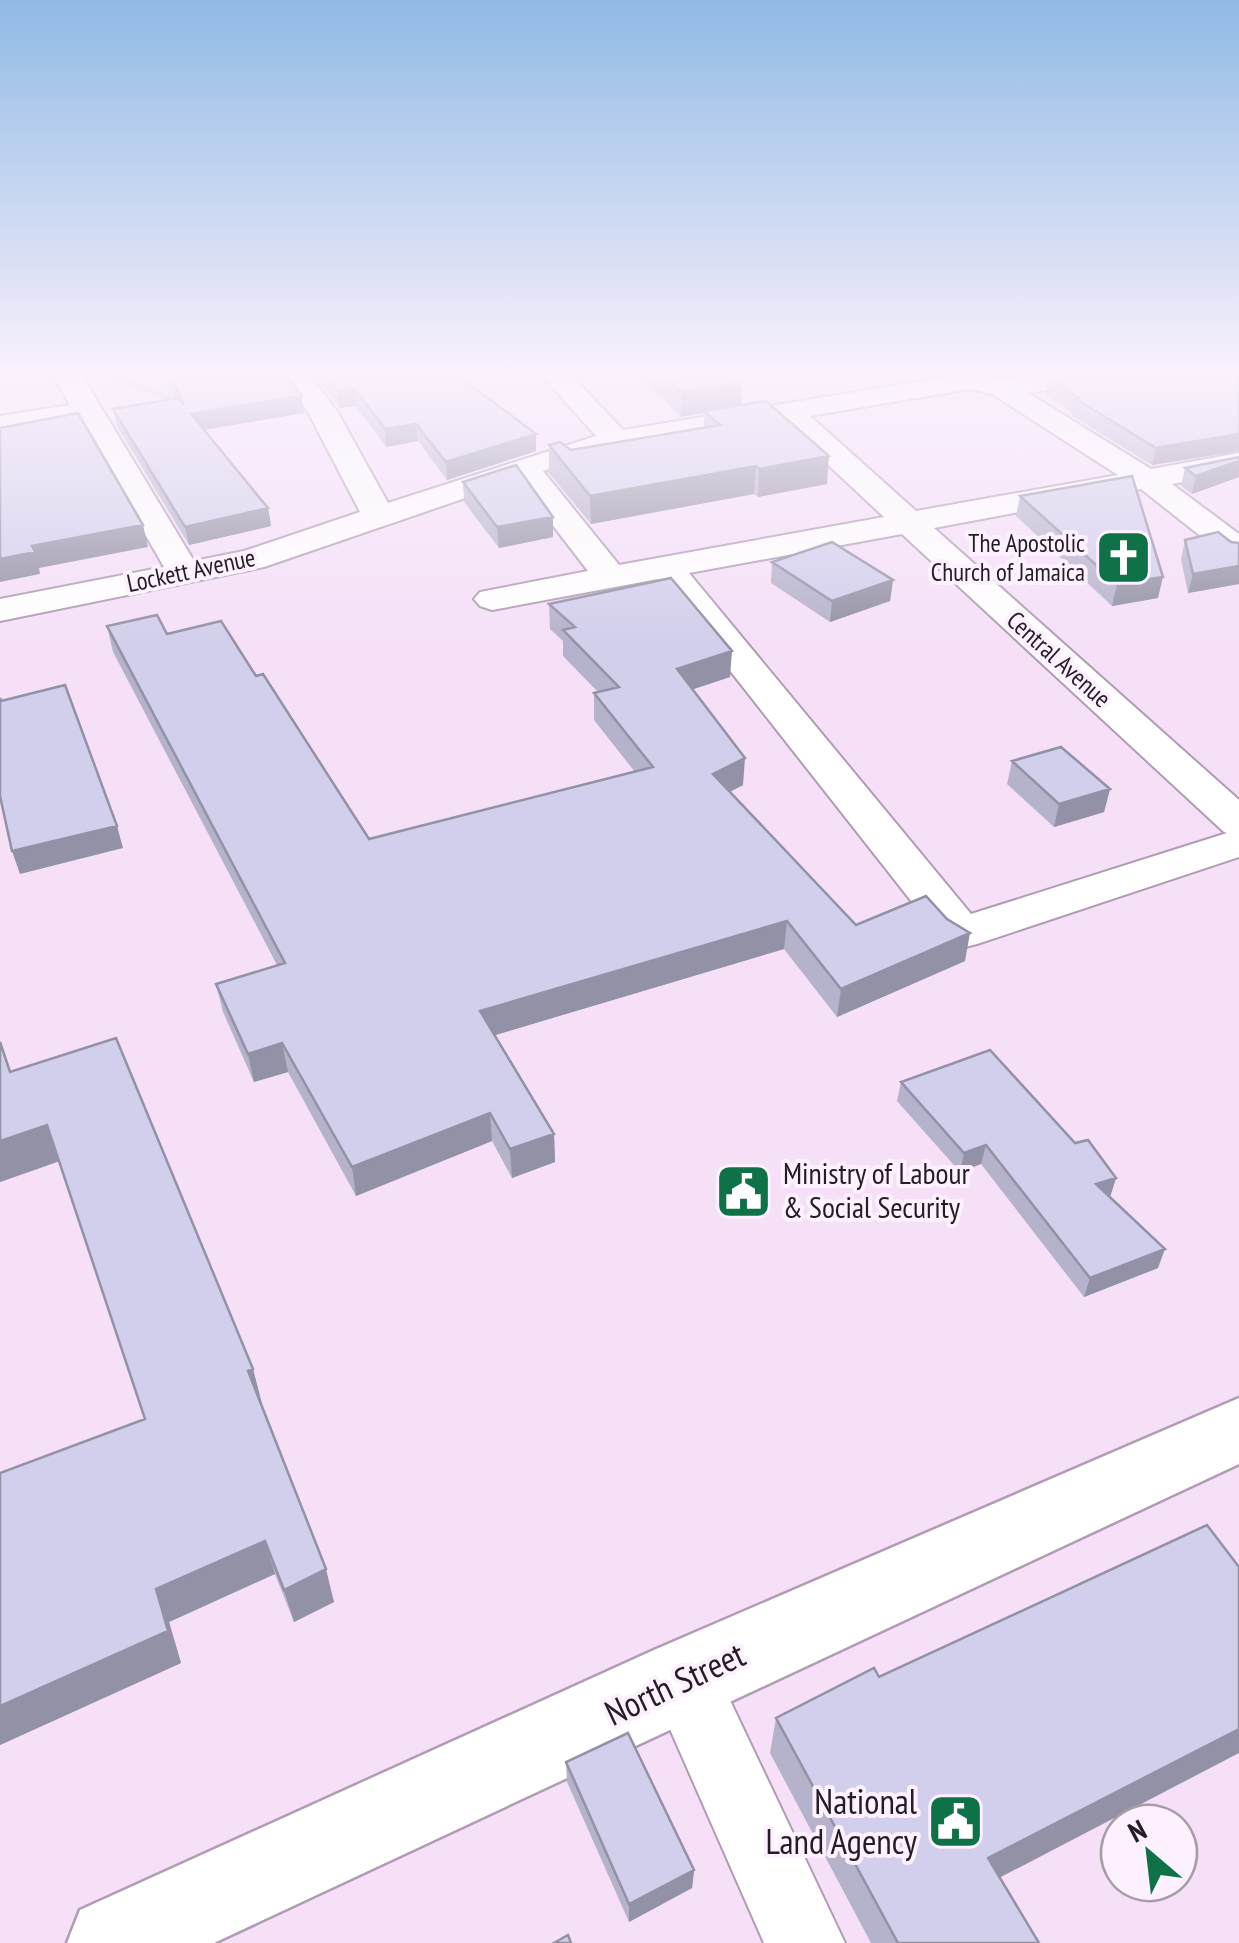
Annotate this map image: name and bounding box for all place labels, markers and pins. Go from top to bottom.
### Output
place label: The Apostolic Church of Jamaica [931,527,1085,588]
church icon: The Apostolic Church of Jamaica [1094,527,1154,587]
place label: Ministry of Labour & Social Security [783,1153,970,1226]
public building icon: Ministry of Labour & Social Security [714,1161,774,1221]
place label: National Land Agency [766,1778,918,1864]
public building icon: National Land Agency [926,1792,986,1852]

